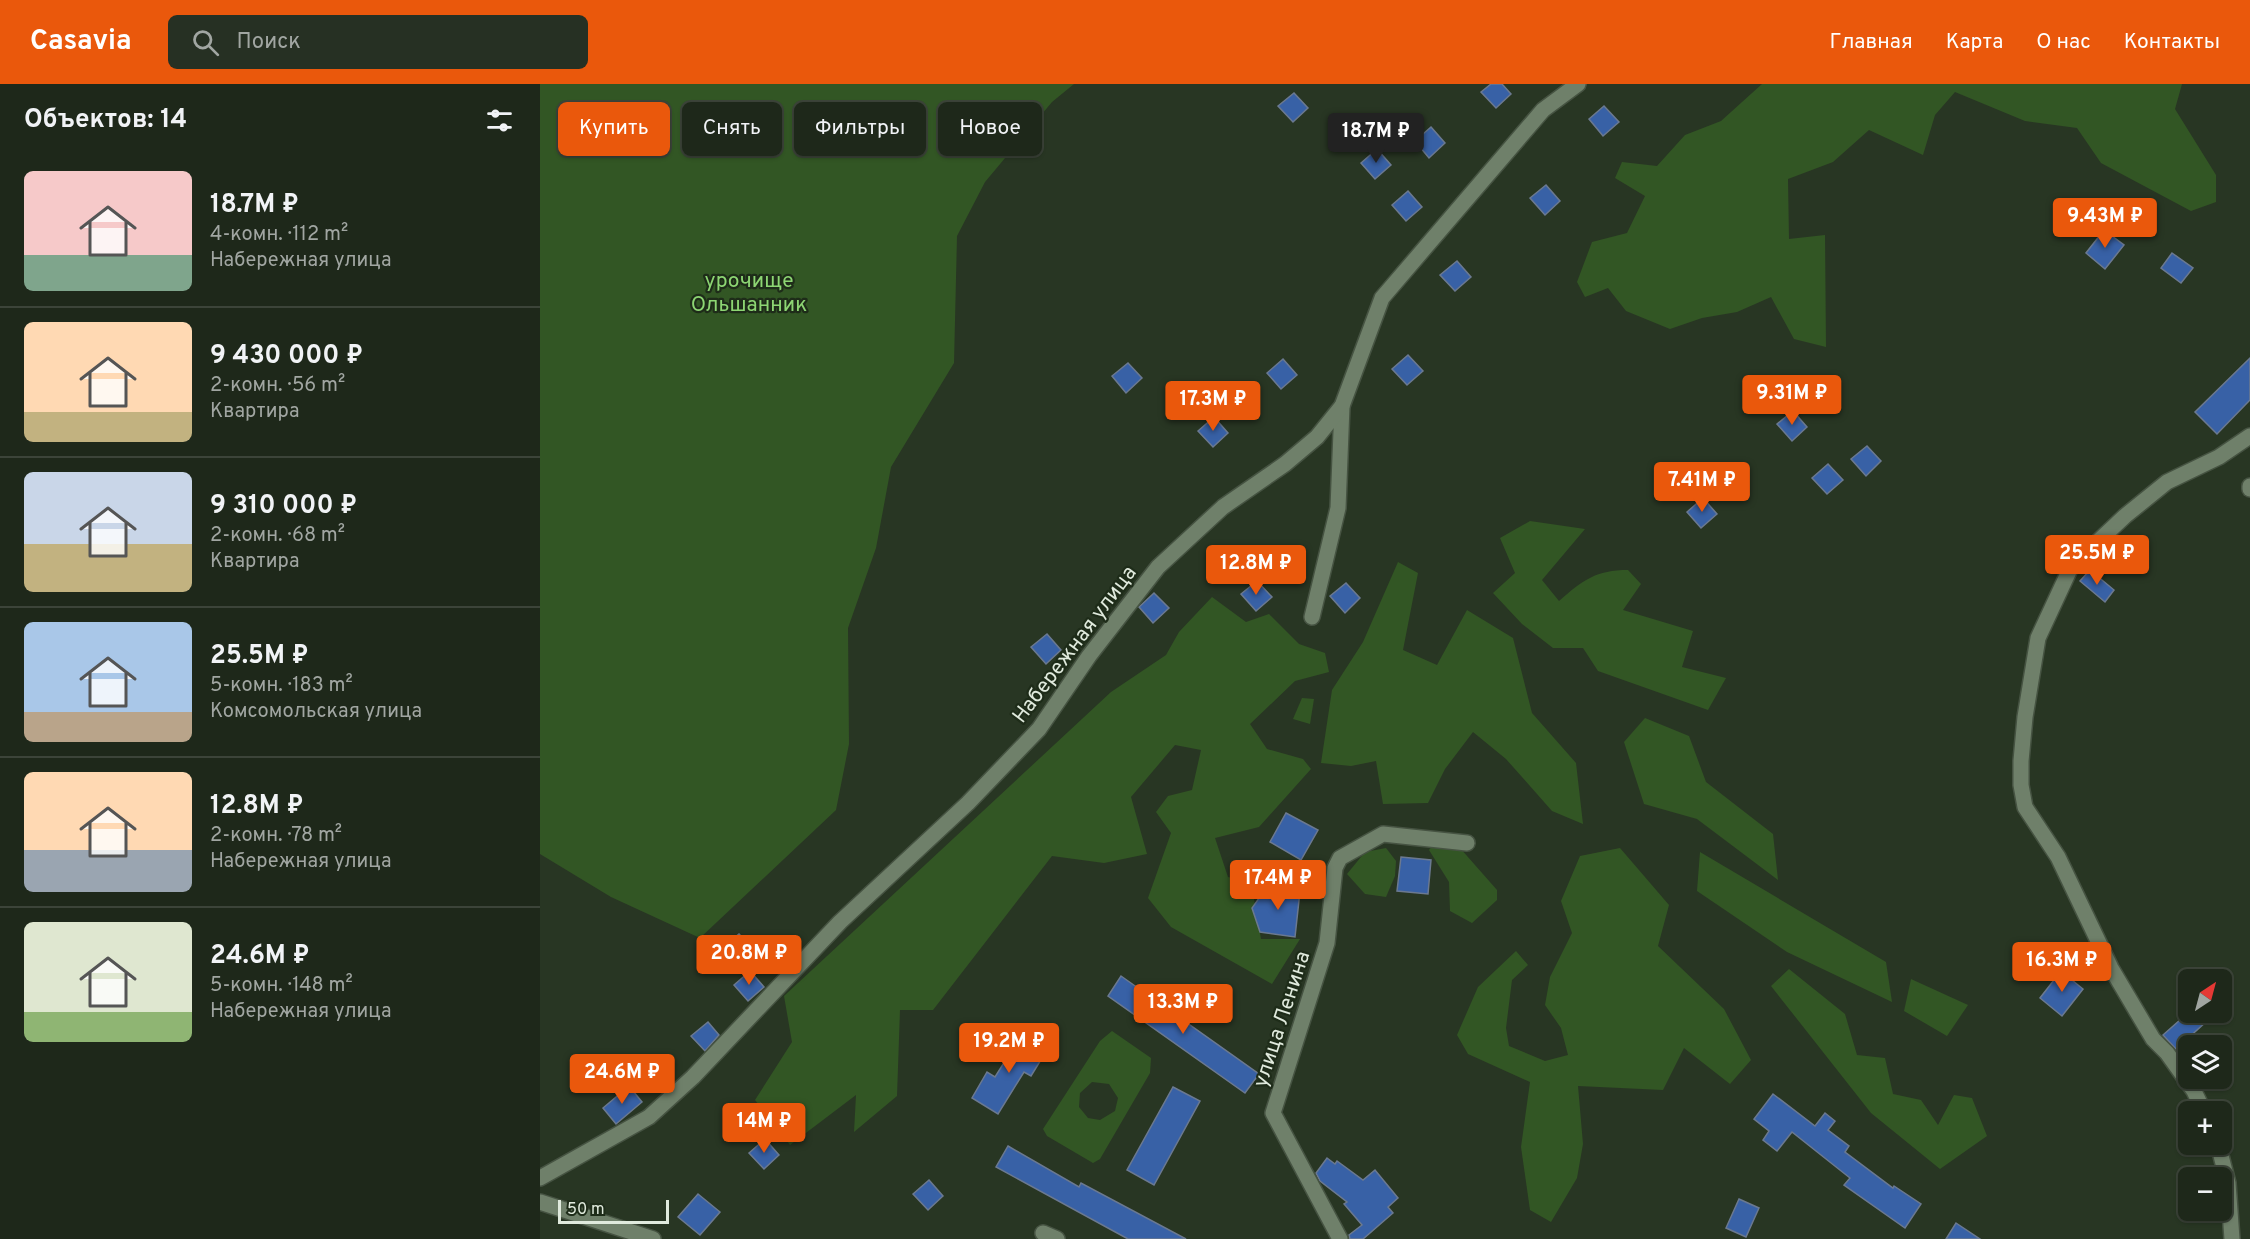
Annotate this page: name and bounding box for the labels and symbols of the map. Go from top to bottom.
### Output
pin: 18.7M ₽ [1321,113,1431,164]
pin: 9.43M ₽ [2050,198,2160,249]
park label: урочище Ольшанник [691,268,807,319]
pin: 9.31M ₽ [1737,375,1847,426]
pin: 17.3M ₽ [1158,381,1268,432]
pin: 7.41M ₽ [1647,462,1757,513]
pin: 25.5M ₽ [2042,535,2152,586]
pin: 12.8M ₽ [1201,545,1311,596]
street label: Набережная улица [1007,561,1143,729]
pin: 17.4M ₽ [1223,860,1333,911]
pin: 20.8M ₽ [694,935,804,986]
pin: 16.3M ₽ [2007,942,2117,993]
street label: улица Ленина [1248,948,1317,1091]
north arrow [2178,969,2232,1023]
pin: 13.3M ₽ [1128,984,1238,1035]
pin: 19.2M ₽ [954,1023,1064,1074]
pin: 24.6M ₽ [567,1054,677,1105]
pin: 14M ₽ [722,1103,806,1154]
scale bar [558,1197,669,1224]

